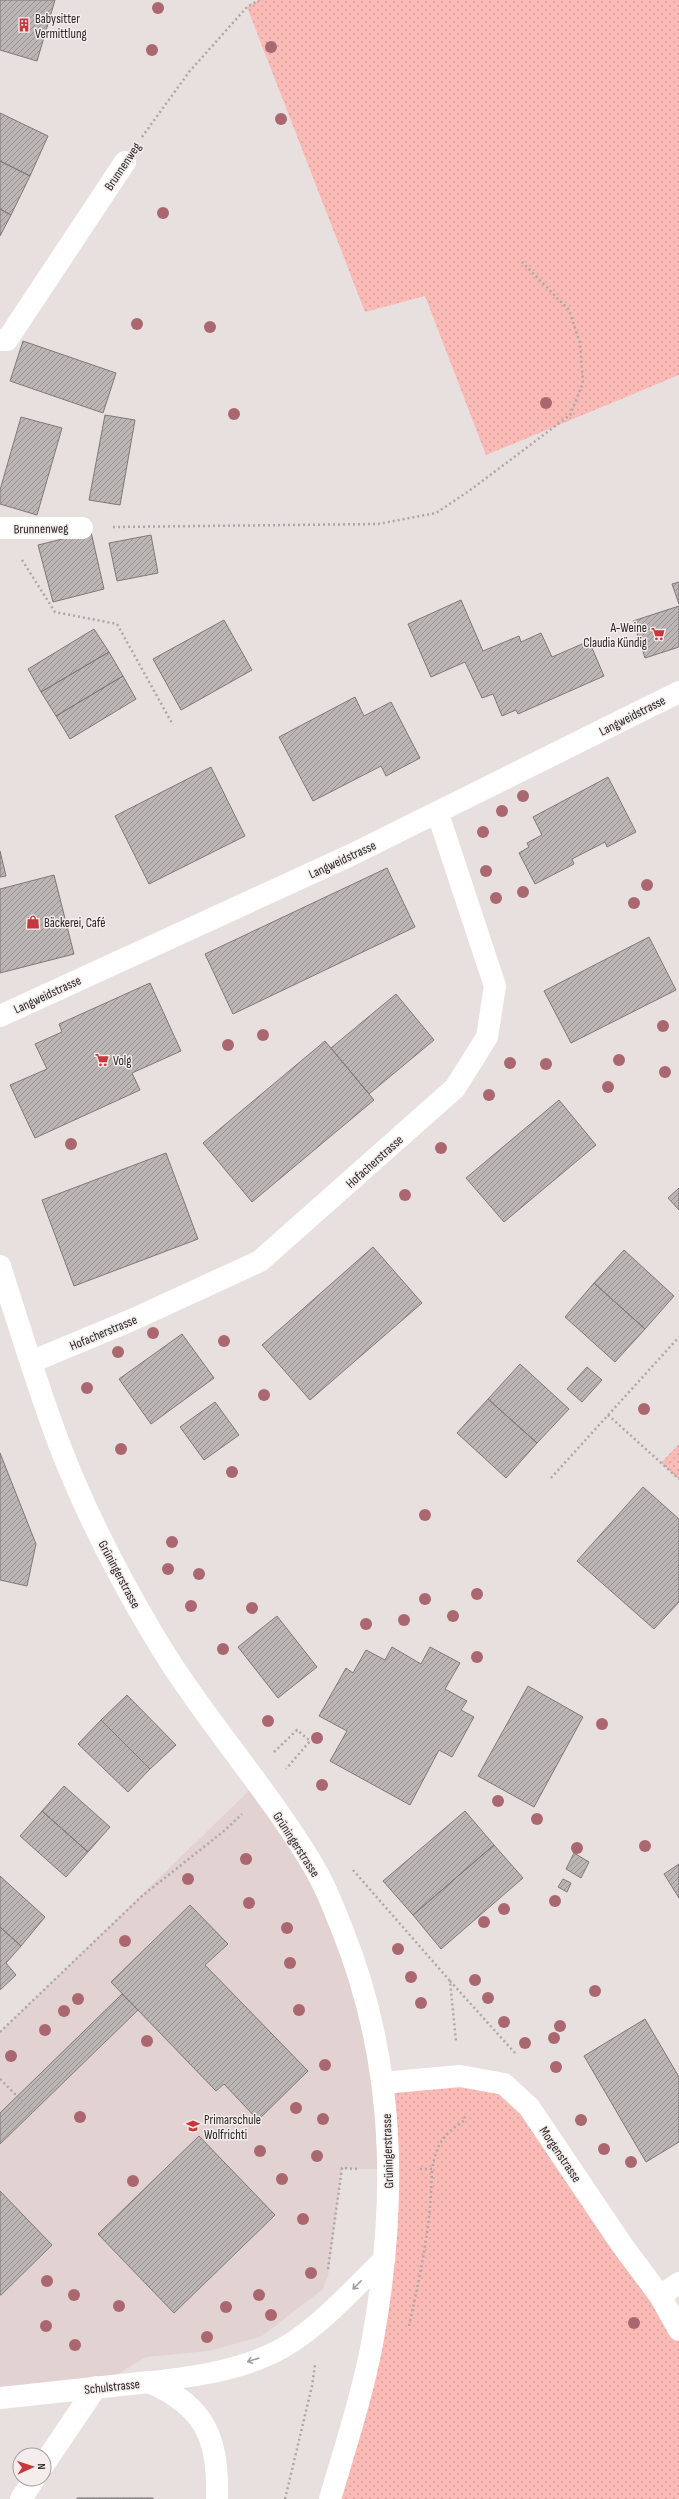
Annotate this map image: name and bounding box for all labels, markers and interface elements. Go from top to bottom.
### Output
place label: Babysitter Vermittlung [35,11,87,42]
building icon: Babysitter Vermittlung [16,17,32,33]
street label: Brunnenweg [101,139,145,194]
street label: Brunnenweg [14,521,68,537]
place label: A-Weine Claudia Kündig [583,620,647,651]
supermarket icon: A-Weine Claudia Kündig [650,626,666,642]
street label: Langweidstrasse [597,692,668,739]
street label: Langweidstrasse [306,837,379,882]
shop icon: Bäckerei, Café [25,914,41,930]
place label: Bäckerei, Café [44,915,106,931]
street label: Langweidstrasse [11,972,84,1017]
supermarket icon: Volg [94,1052,110,1068]
place label: Volg [113,1053,131,1069]
street label: Hofacherstrasse [343,1132,407,1192]
street label: Hofacherstrasse [67,1312,140,1354]
street label: Grüningerstrasse [95,1538,144,1611]
street label: Grüningerstrasse [269,1809,323,1880]
place label: Primarschule Wolfrichti [204,2112,261,2143]
street label: Grüningerstrasse [379,2113,397,2189]
school or university icon: Primarschule Wolfrichti [185,2118,201,2134]
street label: Morgenstrasse [536,2124,585,2186]
one-way arrow [352,2280,362,2290]
one-way arrow [246,2357,259,2364]
street label: Schulstrasse [84,2376,141,2398]
north arrow [12,2447,52,2487]
text: N [35,2463,48,2470]

